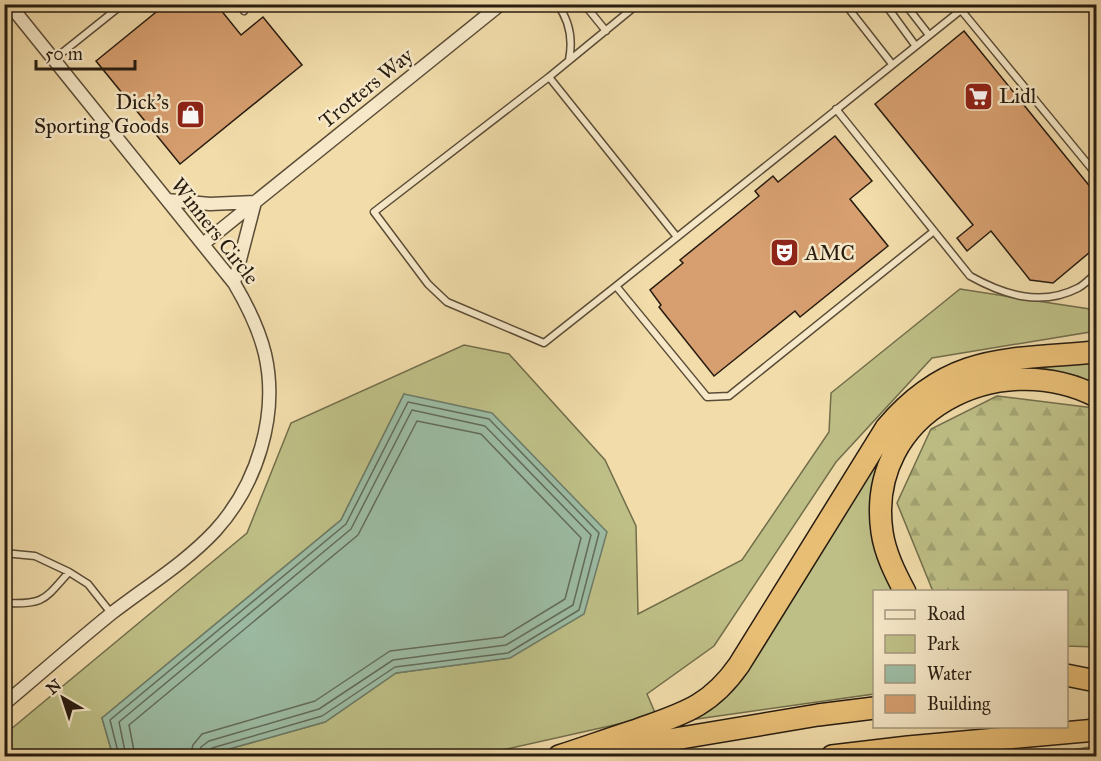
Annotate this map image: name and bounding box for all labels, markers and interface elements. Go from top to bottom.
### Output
scale bar [36,33,135,71]
street label: Trotters Way [314,41,419,134]
text: 50 m [45,43,83,65]
supermarket icon: Lidl [962,80,994,112]
place label: Lidl [999,83,1037,109]
place label: Dick's Sporting Goods [34,89,169,139]
shop icon: Dick's Sporting Goods [174,98,206,130]
street label: Winners Circle [165,172,265,290]
theatre icon: AMC [768,237,800,269]
place label: AMC [804,240,855,266]
legend [873,590,1068,728]
text: Road [927,603,965,625]
text: Park [927,633,960,655]
text: Water [927,663,972,685]
north arrow [33,668,93,728]
text: N [43,675,65,698]
text: Building [927,693,991,716]

